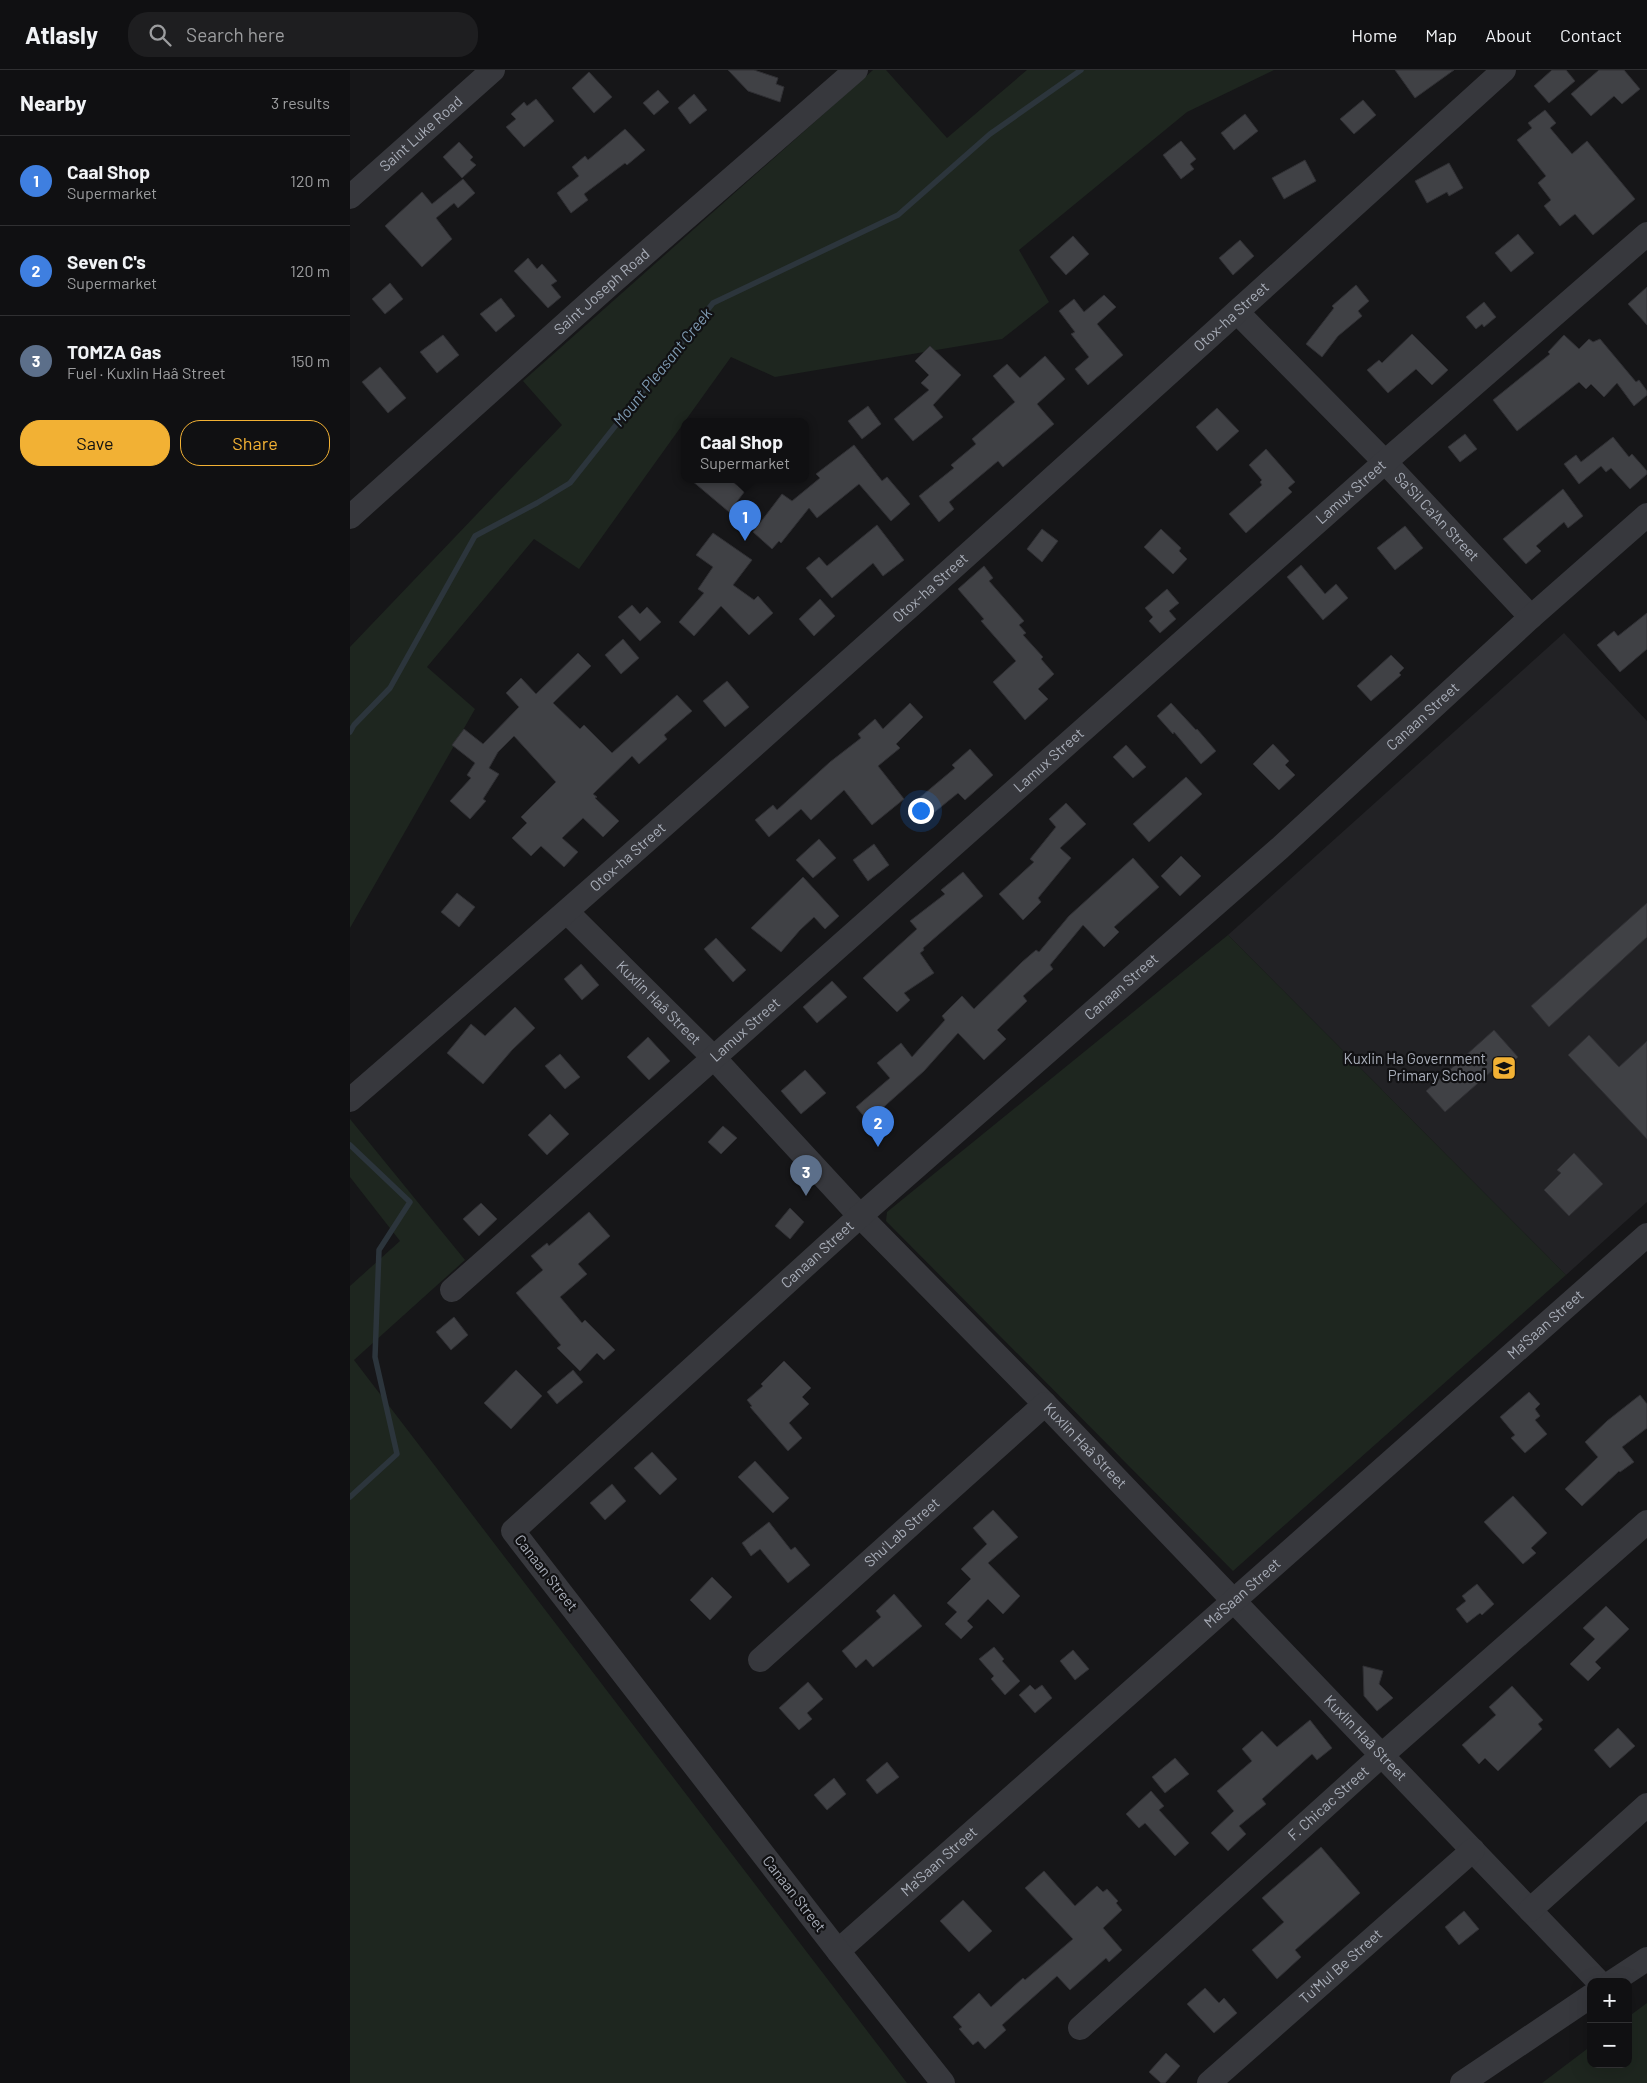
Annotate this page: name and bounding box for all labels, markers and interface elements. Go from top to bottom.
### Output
search box [128,12,478,57]
text: Atlasly [25,20,98,49]
icon: search [146,21,174,49]
text: Search here [186,23,285,46]
text: Home [1351,24,1397,46]
text: Map [1425,24,1457,46]
text: About [1485,24,1532,46]
text: Contact [1560,24,1622,46]
text: Nearby [20,90,86,115]
street label: Saint Luke Road [375,92,466,175]
text: 3 results [271,93,330,112]
text: Caal Shop [67,160,150,183]
text: 1 [33,171,39,190]
text: 120 m [290,171,330,190]
text: Supermarket [67,183,157,202]
street label: Saint Joseph Road [550,244,653,338]
text: Seven C's [67,250,146,273]
text: 2 [32,261,40,280]
text: 120 m [290,261,330,280]
text: Supermarket [67,273,157,292]
street label: Otox-ha Street [1189,278,1272,355]
water label: Mount Pleasant Creek [608,303,715,430]
text: TOMZA Gas [67,340,161,363]
text: 3 [32,351,40,370]
text: 150 m [291,351,330,370]
text: Fuel · Kuxlin Haâ Street [67,363,226,382]
popup [681,418,809,483]
button: Save [20,420,170,466]
button: Share [180,420,330,466]
text: Caal Shop [700,430,783,453]
text: Supermarket [700,453,790,472]
street label: Lamux Street [1312,456,1389,527]
street label: Sa'Sil Ca'An Street [1391,468,1484,564]
pin: 1 [729,500,761,541]
street label: Otox-ha Street [888,549,971,626]
street label: Canaan Street [1382,678,1462,754]
street label: Lamux Street [1009,724,1087,795]
your location [908,798,934,824]
street label: Otox-ha Street [586,818,669,895]
street label: Canaan Street [1080,949,1161,1023]
street label: Kuxlin Haâ Street [613,956,705,1048]
street label: Lamux Street [706,993,783,1065]
place label: Kuxlin Ha Government Primary School [1343,1049,1486,1084]
school or university icon: Kuxlin Ha Government Primary School [1491,1055,1517,1081]
pin: 2 [862,1106,894,1147]
pin: 3 [790,1155,822,1196]
street label: Canaan Street [777,1216,857,1291]
street label: Ma'Saan Street [1503,1285,1587,1363]
street label: Kuxlin Haâ Street [1041,1399,1131,1492]
street label: Shu'Lab Street [860,1493,943,1570]
street label: Canaan Street [511,1531,582,1614]
street label: Ma'Saan Street [1200,1554,1284,1631]
street label: Kuxlin Haâ Street [1321,1691,1411,1784]
street label: F. Chicac Street [1284,1761,1372,1844]
street label: Ma'Saan Street [896,1822,980,1899]
street label: Canaan Street [759,1852,830,1935]
street label: Tu'Mul Be Street [1295,1924,1385,2007]
map controls [1587,1978,1632,2068]
button: + [1587,1978,1632,2023]
button: − [1587,2023,1632,2068]

